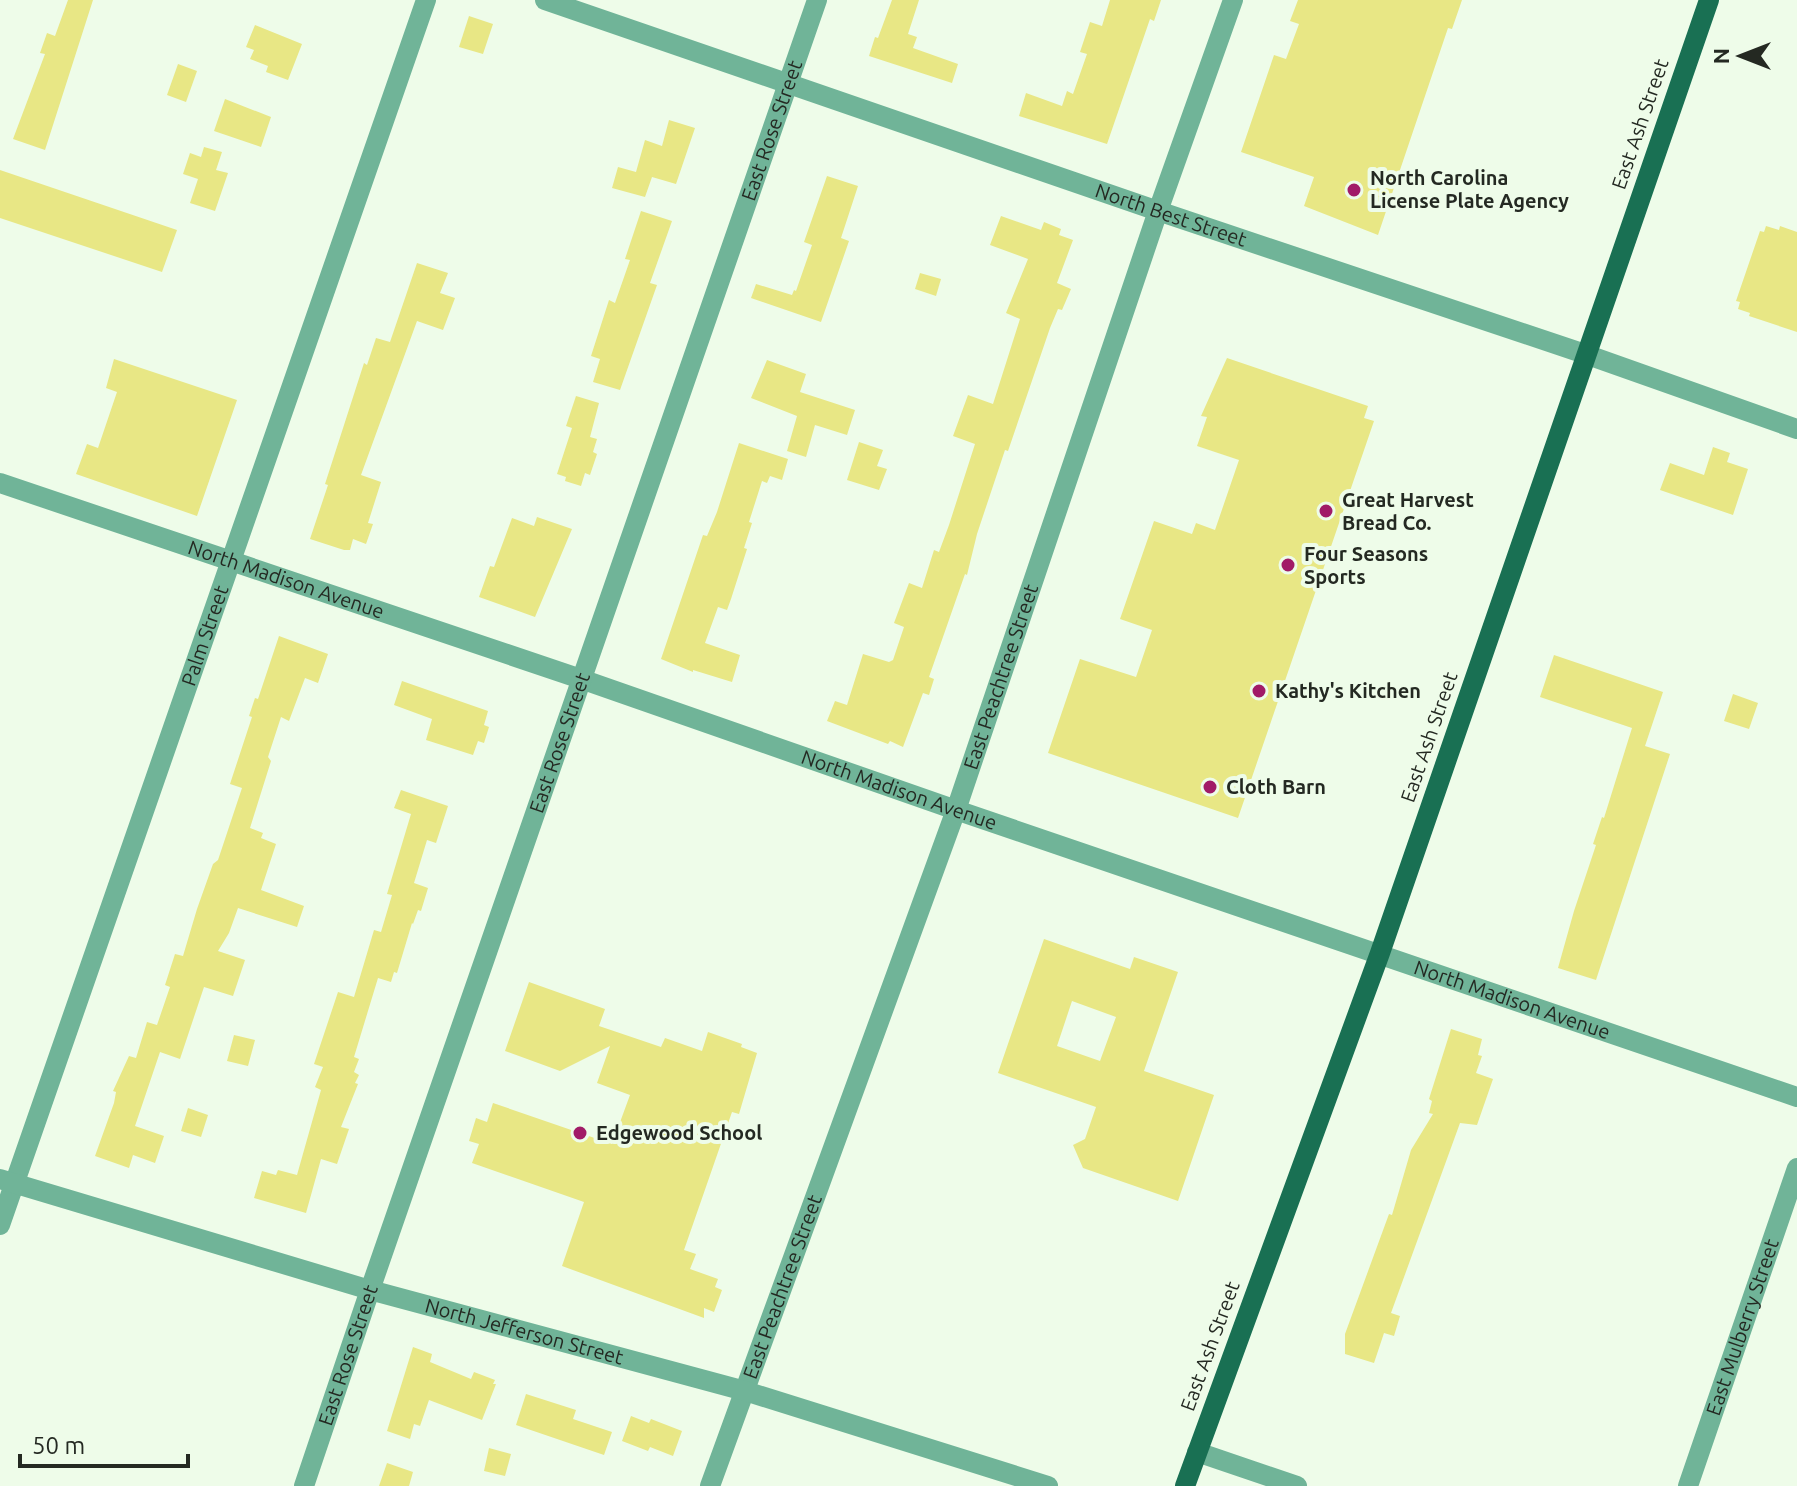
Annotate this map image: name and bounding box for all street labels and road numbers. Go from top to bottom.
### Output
street label: East Ash Street [1606,55,1673,192]
street label: East Rose Street [736,57,806,203]
street label: North Best Street [1093,178,1250,251]
street label: North Madison Avenue [185,535,387,623]
street label: East Peachtree Street [959,581,1042,772]
street label: Palm Street [176,582,233,689]
street label: East Ash Street [1395,668,1462,805]
street label: East Rose Street [524,669,594,816]
street label: North Madison Avenue [798,745,1000,834]
street label: North Madison Avenue [1411,955,1613,1043]
street label: East Peachtree Street [738,1191,826,1382]
street label: East Mulberry Street [1701,1235,1783,1418]
street label: East Ash Street [1175,1278,1244,1414]
street label: East Rose Street [313,1282,382,1428]
street label: North Jefferson Street [423,1293,626,1369]

